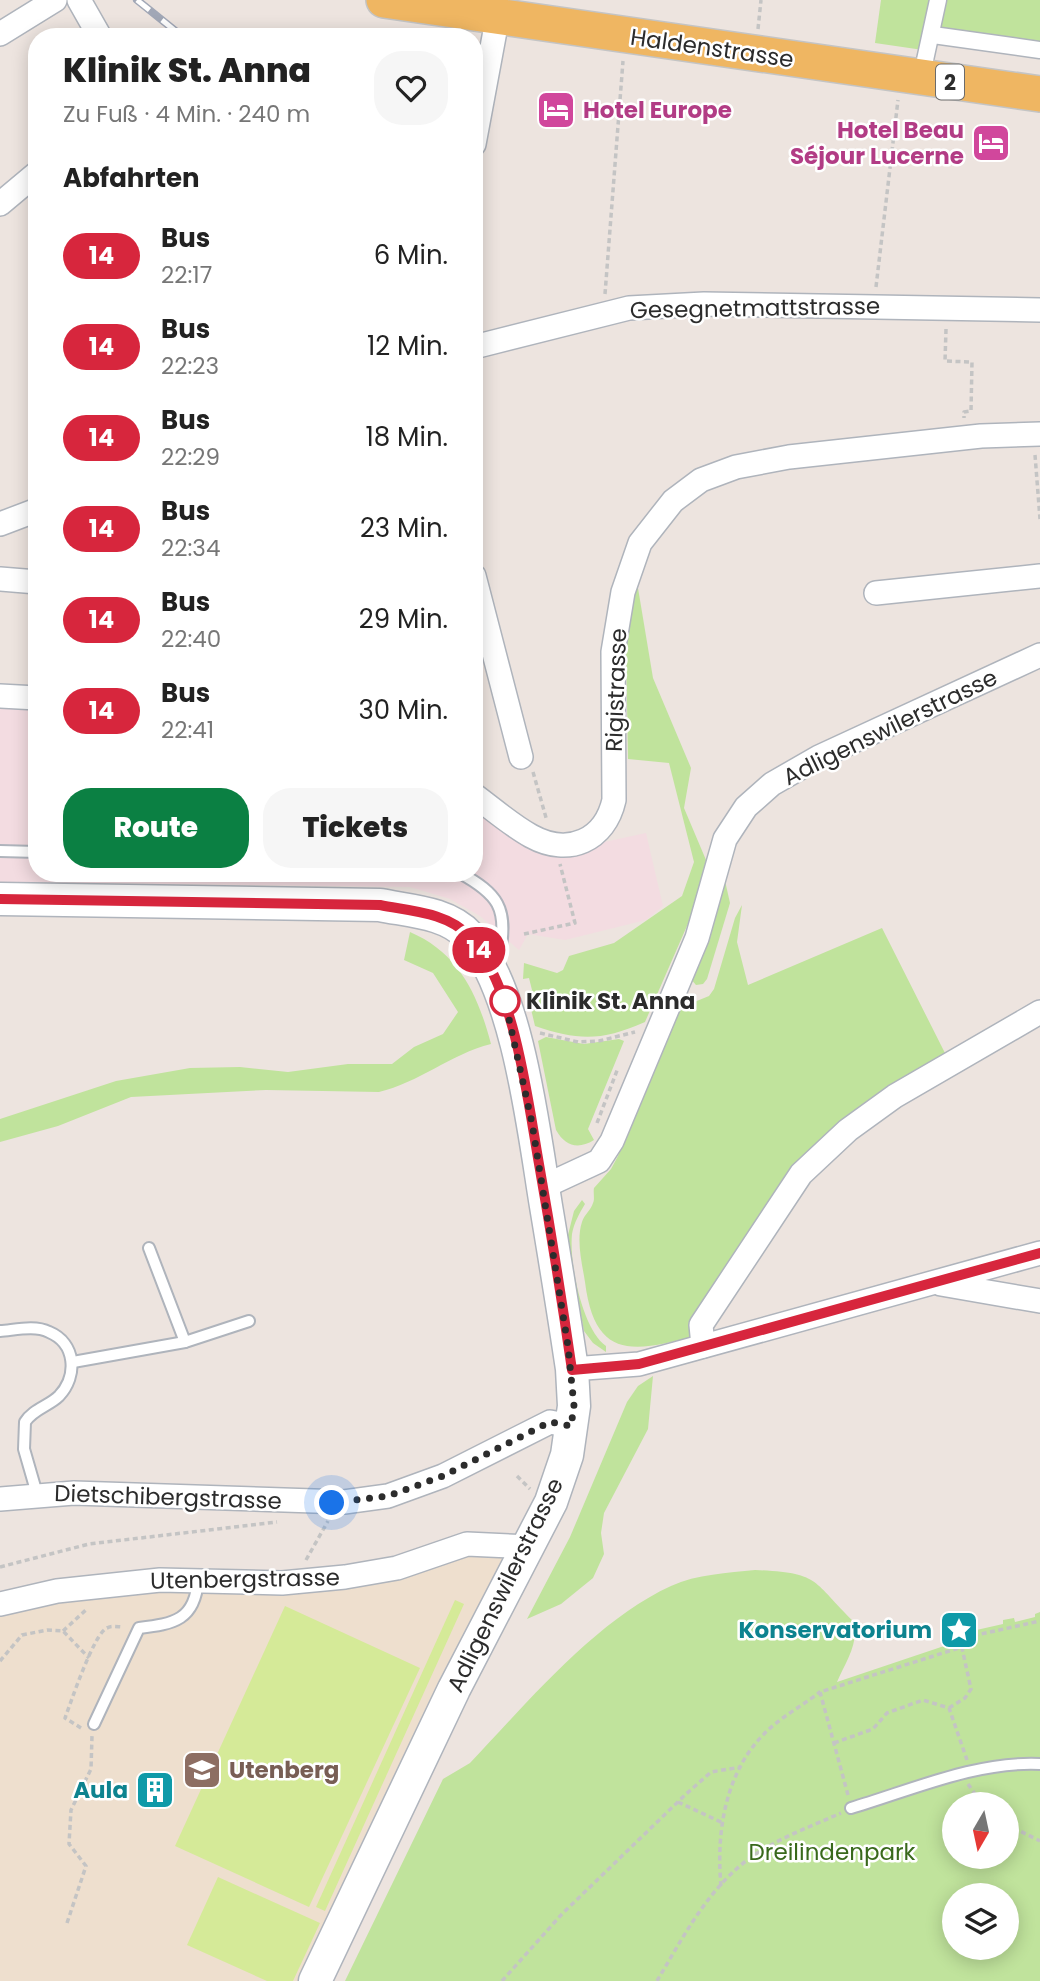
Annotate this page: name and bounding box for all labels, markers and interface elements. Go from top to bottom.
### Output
street label: Haldenstrasse [628,21,796,75]
text: Klinik St. Anna [63,47,311,94]
button: heart [374,51,448,125]
road number: 2 [936,64,964,100]
hotel icon: Hotel Europe [535,89,577,131]
place label: Hotel Europe [583,94,732,126]
text: Zu Fuß · 4 Min. · 240 m [63,98,310,130]
place label: Hotel Beau Séjour Lucerne [790,114,964,172]
hotel icon: Hotel Beau Séjour Lucerne [970,122,1012,164]
text: Abfahrten [63,160,200,196]
text: Bus [161,220,210,256]
text: 6 Min. [374,237,448,273]
text: 14 [89,239,114,272]
text: 22:17 [161,259,212,291]
street label: Gesegnetmattstrasse [630,290,880,326]
text: Bus [161,311,210,347]
text: 12 Min. [367,328,448,364]
text: 14 [89,330,114,363]
text: 22:23 [161,350,219,382]
text: Bus [161,402,210,438]
text: 18 Min. [365,419,448,455]
text: 14 [89,421,114,454]
text: 22:29 [161,441,220,473]
text: Bus [161,493,210,529]
text: 23 Min. [360,510,448,546]
text: 14 [89,512,114,545]
text: 22:34 [161,532,220,564]
text: Bus [161,584,210,620]
text: 29 Min. [359,601,448,637]
text: 14 [89,603,114,636]
text: 22:40 [161,623,221,655]
street label: Rigistrasse [598,628,634,752]
street label: Adligenswilerstrasse [778,661,1002,793]
text: Bus [161,675,210,711]
text: 30 Min. [359,692,448,728]
text: 14 [89,694,114,727]
text: 22:41 [161,714,214,746]
button: Route [63,788,249,868]
button: Tickets [263,788,448,868]
line badge: 14 [448,927,510,973]
text: 14 [466,933,492,966]
place label: Klinik St. Anna [526,985,695,1017]
marker: Klinik St. Anna [490,986,520,1016]
street label: Adligenswilerstrasse [439,1473,571,1697]
street label: Dietschibergstrasse [54,1477,282,1517]
your location [314,1485,349,1520]
street label: Utenbergstrasse [150,1561,340,1597]
place icon: Konservatorium [938,1609,980,1651]
place label: Konservatorium [738,1614,932,1646]
school or university icon: Utenberg [181,1749,223,1791]
place label: Utenberg [229,1754,339,1786]
building icon: Aula [134,1769,176,1811]
place label: Aula [73,1774,128,1806]
north arrow [942,1792,1018,1869]
map controls [942,1792,1019,1960]
park label: Dreilindenpark [749,1836,916,1868]
button: layers [942,1883,1019,1960]

